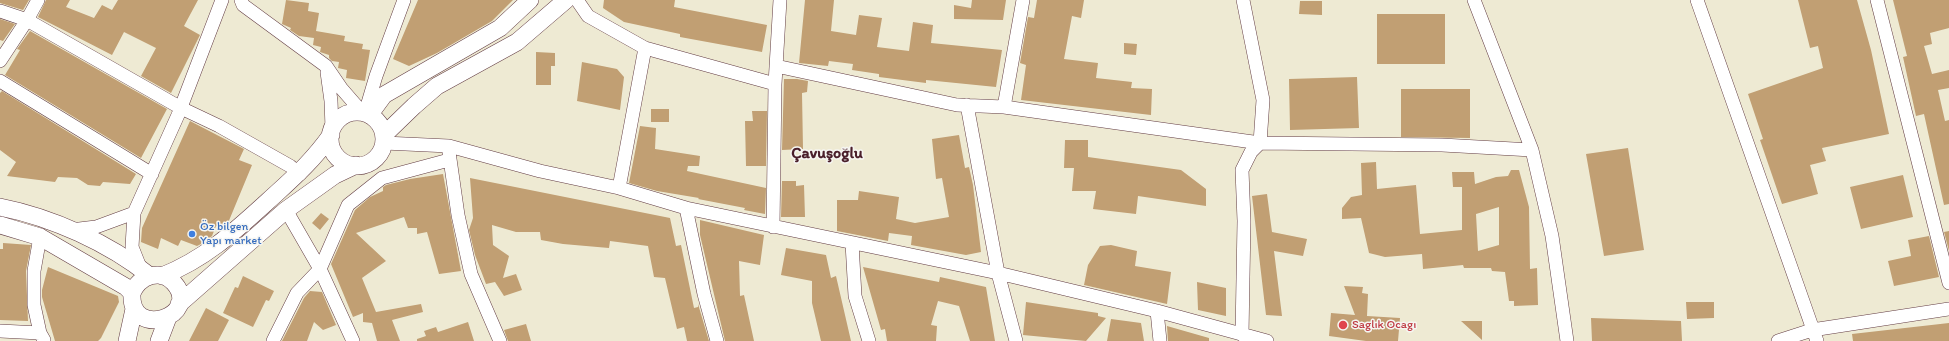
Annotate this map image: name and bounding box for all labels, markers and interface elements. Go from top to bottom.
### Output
district label: Çavuşoğlu [791,144,863,164]
place label: Öz bilgen Yapı market [200,220,262,248]
marker: Öz bilgen Yapı market [187,229,197,239]
place label: Saglık Ocagı [1352,318,1416,332]
marker: Saglık Ocagı [1337,319,1349,331]

